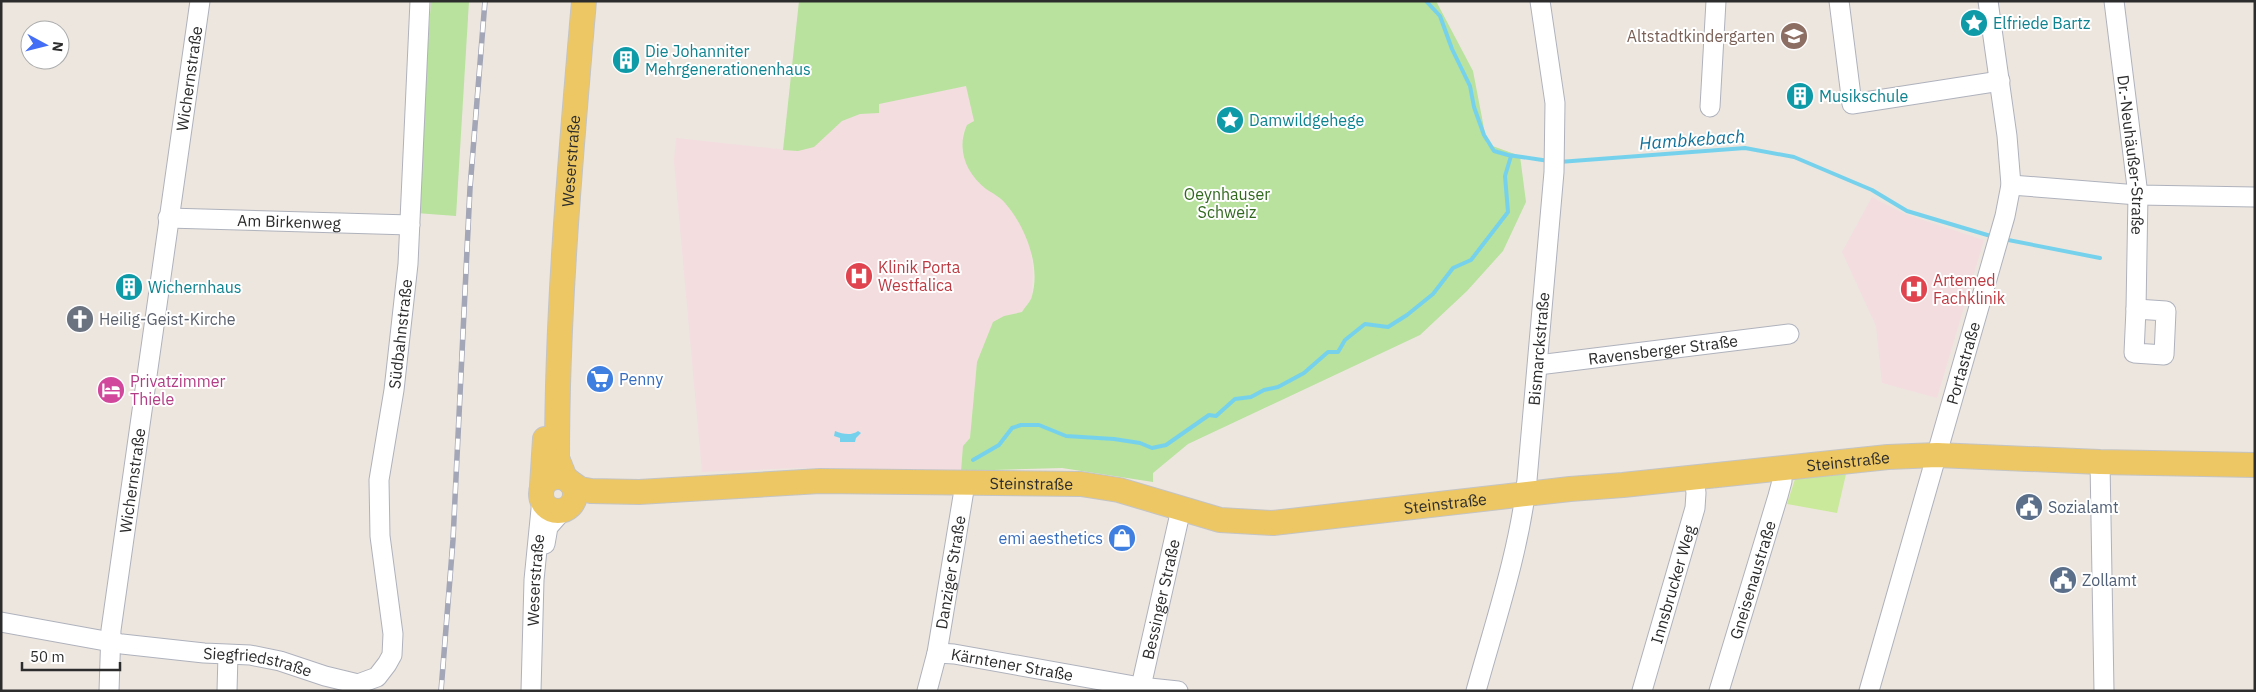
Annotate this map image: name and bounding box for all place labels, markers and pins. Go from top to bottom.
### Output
place icon: Elfriede Bartz [1959,8,1989,38]
place label: Elfriede Bartz [1993,13,2090,33]
school or university icon: Altstadtkindergarten [1779,21,1809,51]
place label: Altstadtkindergarten [1627,26,1775,46]
place label: Die Johanniter Mehrgenerationenhaus [645,41,811,79]
building icon: Die Johanniter Mehrgenerationenhaus [611,45,641,75]
building icon: Musikschule [1785,81,1815,111]
place label: Musikschule [1819,86,1909,106]
place icon: Damwildgehege [1215,105,1245,135]
place label: Damwildgehege [1249,110,1364,130]
place label: Klinik Porta Westfalica [878,257,961,295]
hospital icon: Klinik Porta Westfalica [844,261,874,291]
place label: Artemed Fachklinik [1933,270,2006,308]
building icon: Wichernhaus [114,272,144,302]
hospital icon: Artemed Fachklinik [1899,274,1929,304]
place label: Wichernhaus [148,277,242,297]
church icon: Heilig-Geist-Kirche [65,304,95,334]
place label: Heilig-Geist-Kirche [99,309,236,329]
supermarket icon: Penny [585,364,615,394]
place label: Penny [619,369,663,389]
place label: Privatzimmer Thiele [130,371,225,409]
hotel icon: Privatzimmer Thiele [96,375,126,405]
public building icon: Sozialamt [2014,492,2044,522]
place label: Sozialamt [2048,497,2119,517]
shop icon: emi aesthetics [1107,523,1137,553]
place label: emi aesthetics [999,528,1103,548]
public building icon: Zollamt [2048,565,2078,595]
place label: Zollamt [2082,570,2137,590]

